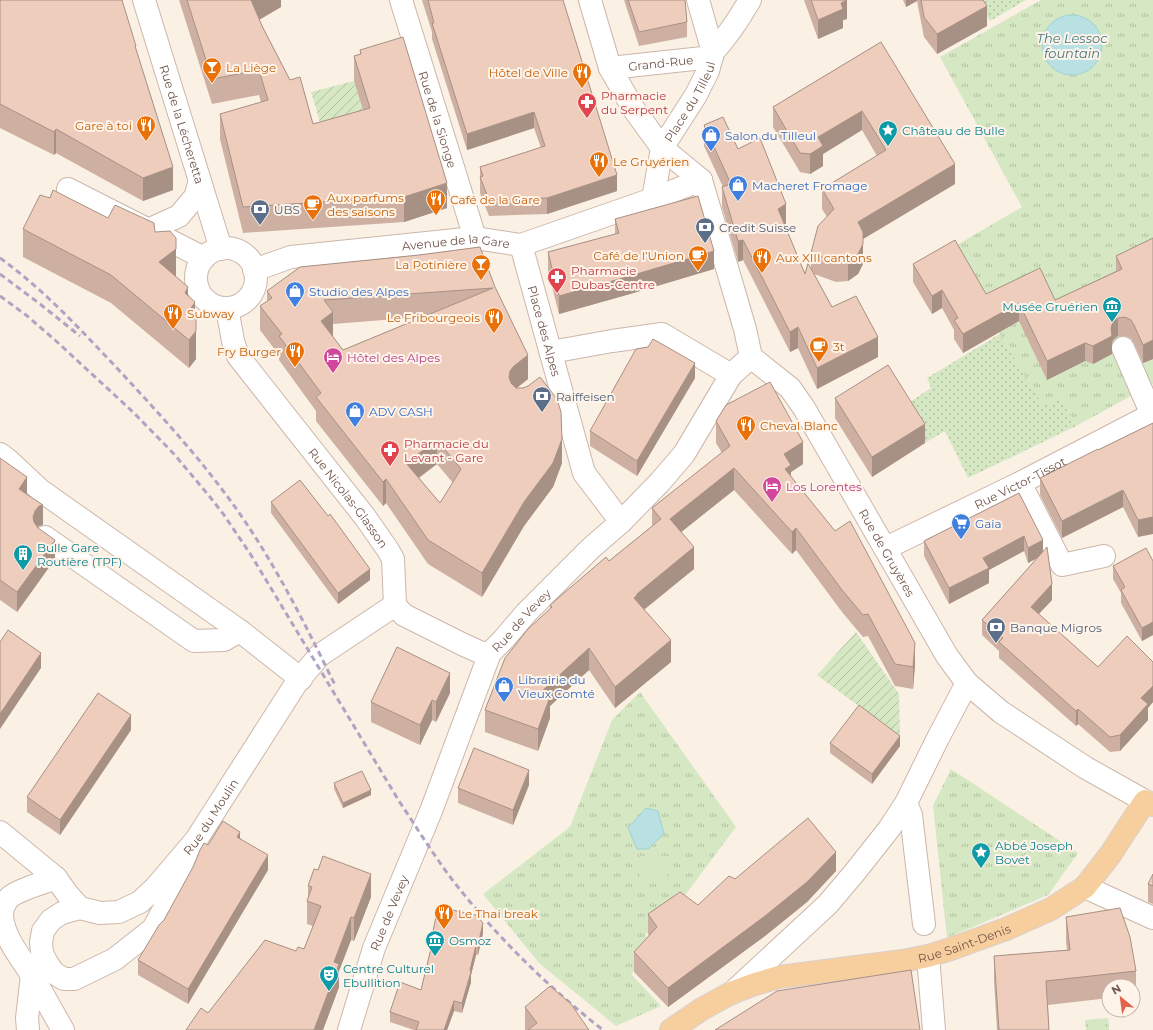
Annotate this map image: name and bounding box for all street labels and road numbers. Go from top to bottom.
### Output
street label: Grand-Rue [627,52,694,74]
street label: Place du Tilleul [661,60,718,145]
street label: Rue de la Lécheretta [157,63,208,186]
street label: Rue de la Sionge [416,69,460,170]
street label: Avenue de la Gare [401,230,511,253]
street label: Place des Alpes [525,284,564,378]
street label: Rue Nicolas-Glasson [306,444,392,551]
street label: Rue Victor-Tissot [971,453,1068,512]
street label: Rue de Gruyères [856,506,919,599]
street label: Rue de Vevey [488,585,554,655]
street label: Rue du Moulin [180,776,241,858]
street label: Rue de Vevey [366,872,411,953]
street label: Rue Saint-Denis [917,920,1013,965]

